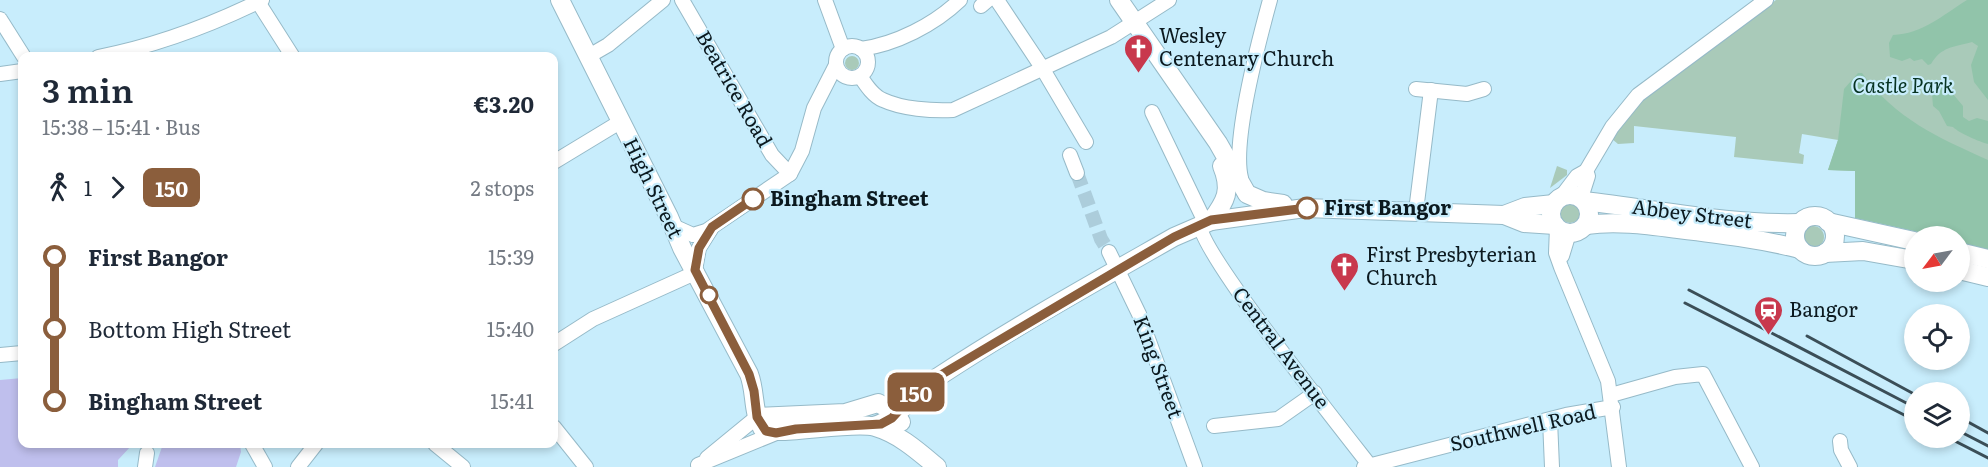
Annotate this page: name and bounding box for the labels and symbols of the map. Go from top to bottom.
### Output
place label: Wesley Centenary Church [1159,19,1334,72]
street label: Beatrice Road [690,24,781,152]
church icon: Wesley Centenary Church [1122,32,1154,74]
park label: Castle Park [1852,69,1954,99]
street label: High Street [617,132,692,243]
place label: Bingham Street [770,182,929,212]
marker: Bingham Street [742,188,764,210]
street label: Abbey Street [1630,190,1754,234]
place label: First Bangor [1324,191,1451,221]
marker: First Bangor [1296,197,1318,219]
north arrow [1904,226,1970,292]
place label: First Presbyterian Church [1366,238,1537,291]
church icon: First Presbyterian Church [1329,250,1361,292]
street label: Central Avenue [1227,280,1338,414]
unlabelled marker [700,286,718,304]
place label: Bangor [1789,293,1858,323]
station icon: Bangor [1752,294,1784,336]
street label: King Street [1127,311,1192,422]
line badge: 150 [882,372,950,412]
street label: Southwell Road [1447,395,1599,457]

